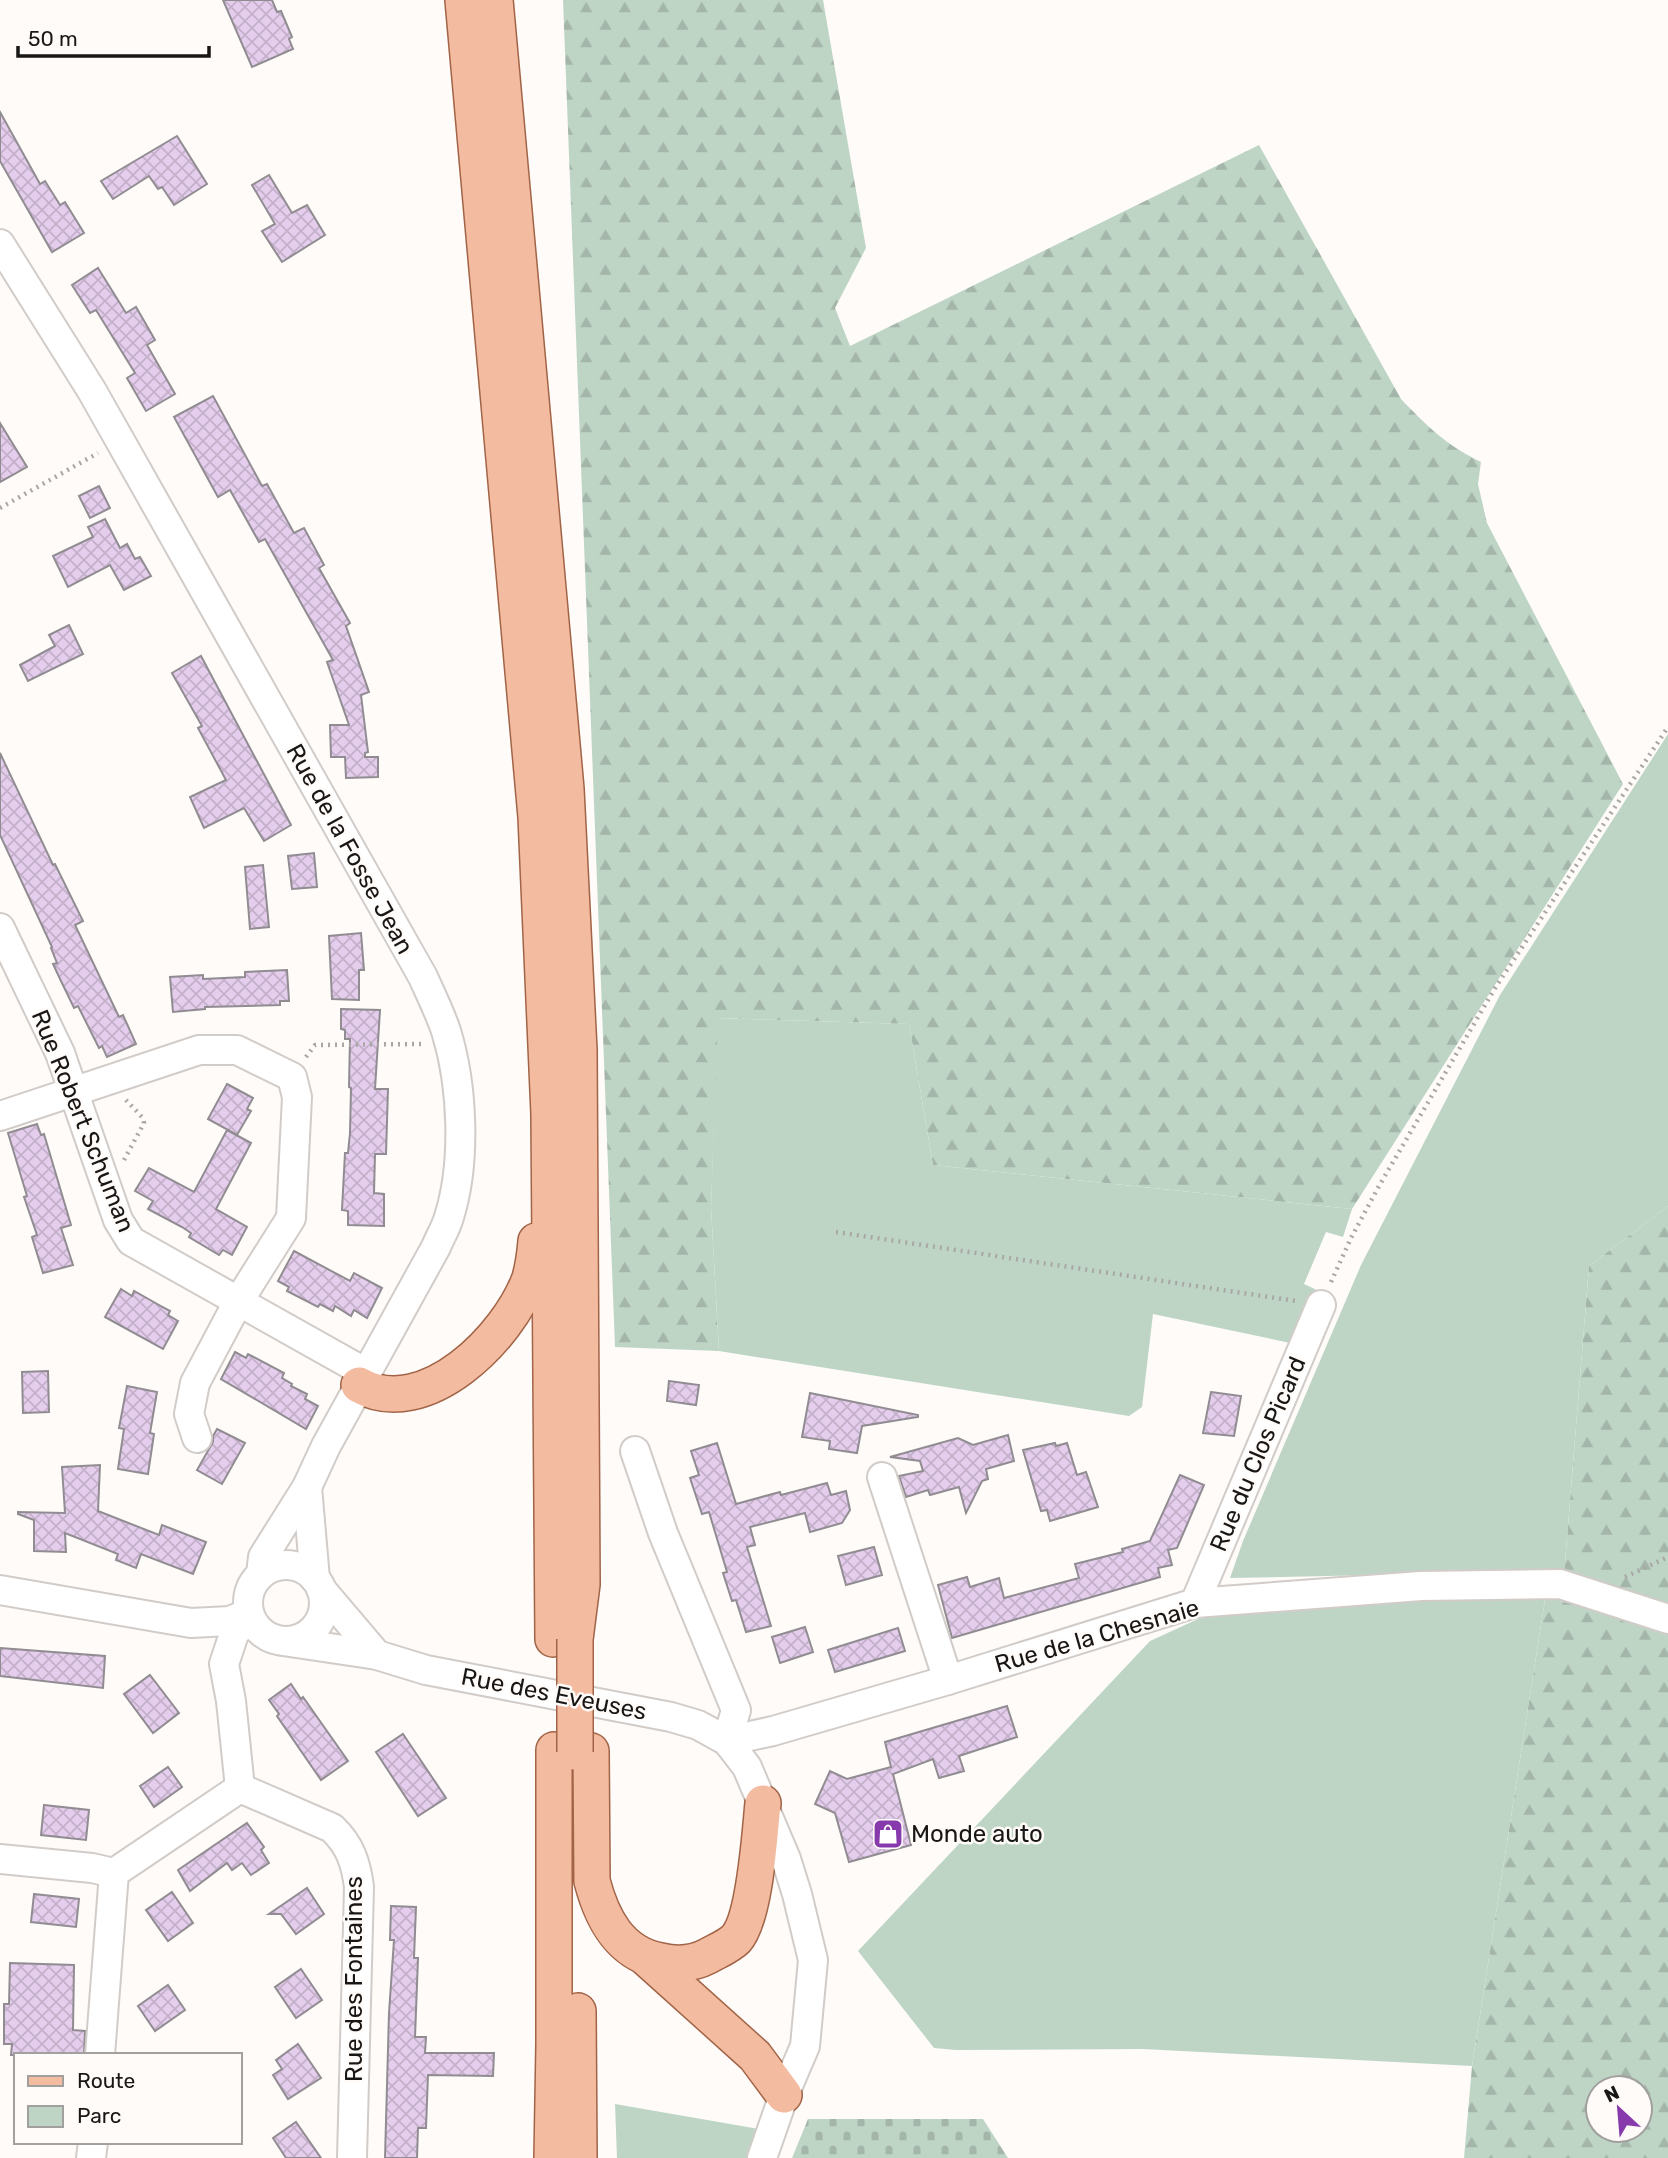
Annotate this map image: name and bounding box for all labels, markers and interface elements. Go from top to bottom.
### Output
scale bar [18,14,208,58]
text: 50 m [28,26,78,51]
street label: Rue de la Fosse Jean [281,739,419,959]
street label: Rue Robert Schuman [26,1006,140,1236]
street label: Rue du Clos Picard [1204,1352,1312,1556]
street label: Rue de la Chesnaie [992,1593,1202,1679]
street label: Rue des Eveuses [459,1662,649,1726]
shop icon: Monde auto [871,1817,905,1851]
place label: Monde auto [911,1820,1043,1848]
street label: Rue des Fontaines [340,1876,368,2082]
legend [14,2053,242,2144]
text: Route [77,2068,135,2093]
north arrow [1584,2074,1654,2144]
text: N [1601,2081,1623,2108]
text: Parc [77,2103,121,2128]

